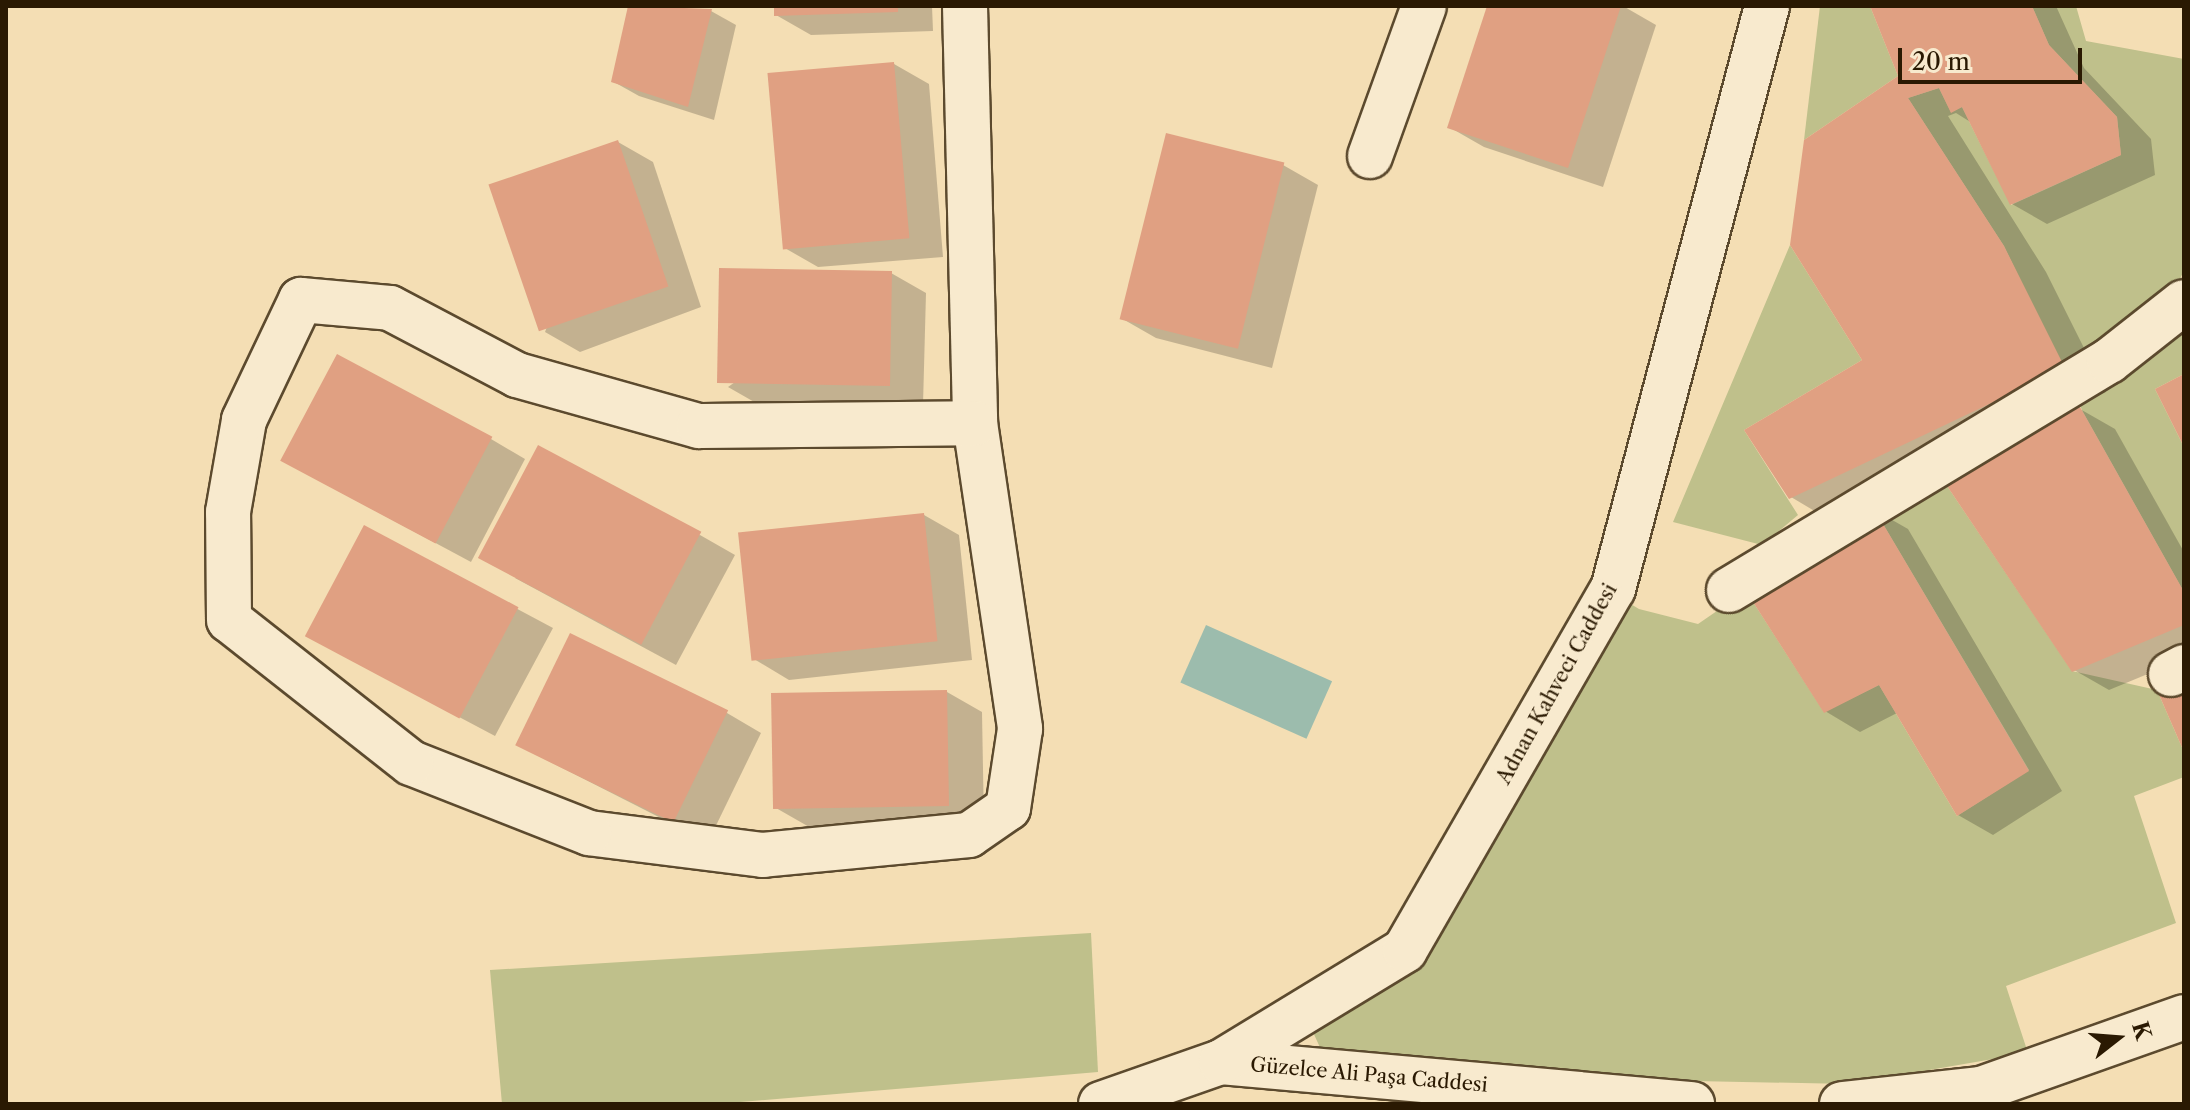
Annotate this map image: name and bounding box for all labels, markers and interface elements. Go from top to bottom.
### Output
scale bar [1902,32,2086,82]
text: 20 m [1912,47,1970,76]
street label: Adnan Kahveci Caddesi [1492,580,1622,788]
north arrow [2078,998,2158,1078]
text: K [2126,1018,2157,1043]
street label: Güzelce Ali Paşa Caddesi [1249,1053,1489,1097]

